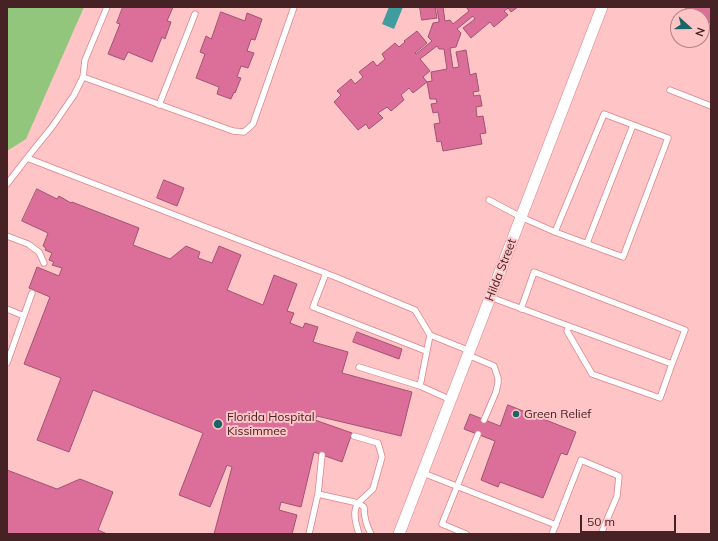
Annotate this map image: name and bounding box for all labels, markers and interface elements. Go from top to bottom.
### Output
north arrow [670,8,710,48]
text: N [692,26,708,38]
street label: Hilda Street [483,237,519,303]
place label: Green Relief [524,407,591,421]
marker: Green Relief [511,409,521,419]
place label: Florida Hospital Kissimmee [227,410,315,438]
marker: Florida Hospital Kissimmee [212,418,224,430]
scale bar [582,507,678,533]
text: 50 m [587,514,615,529]

